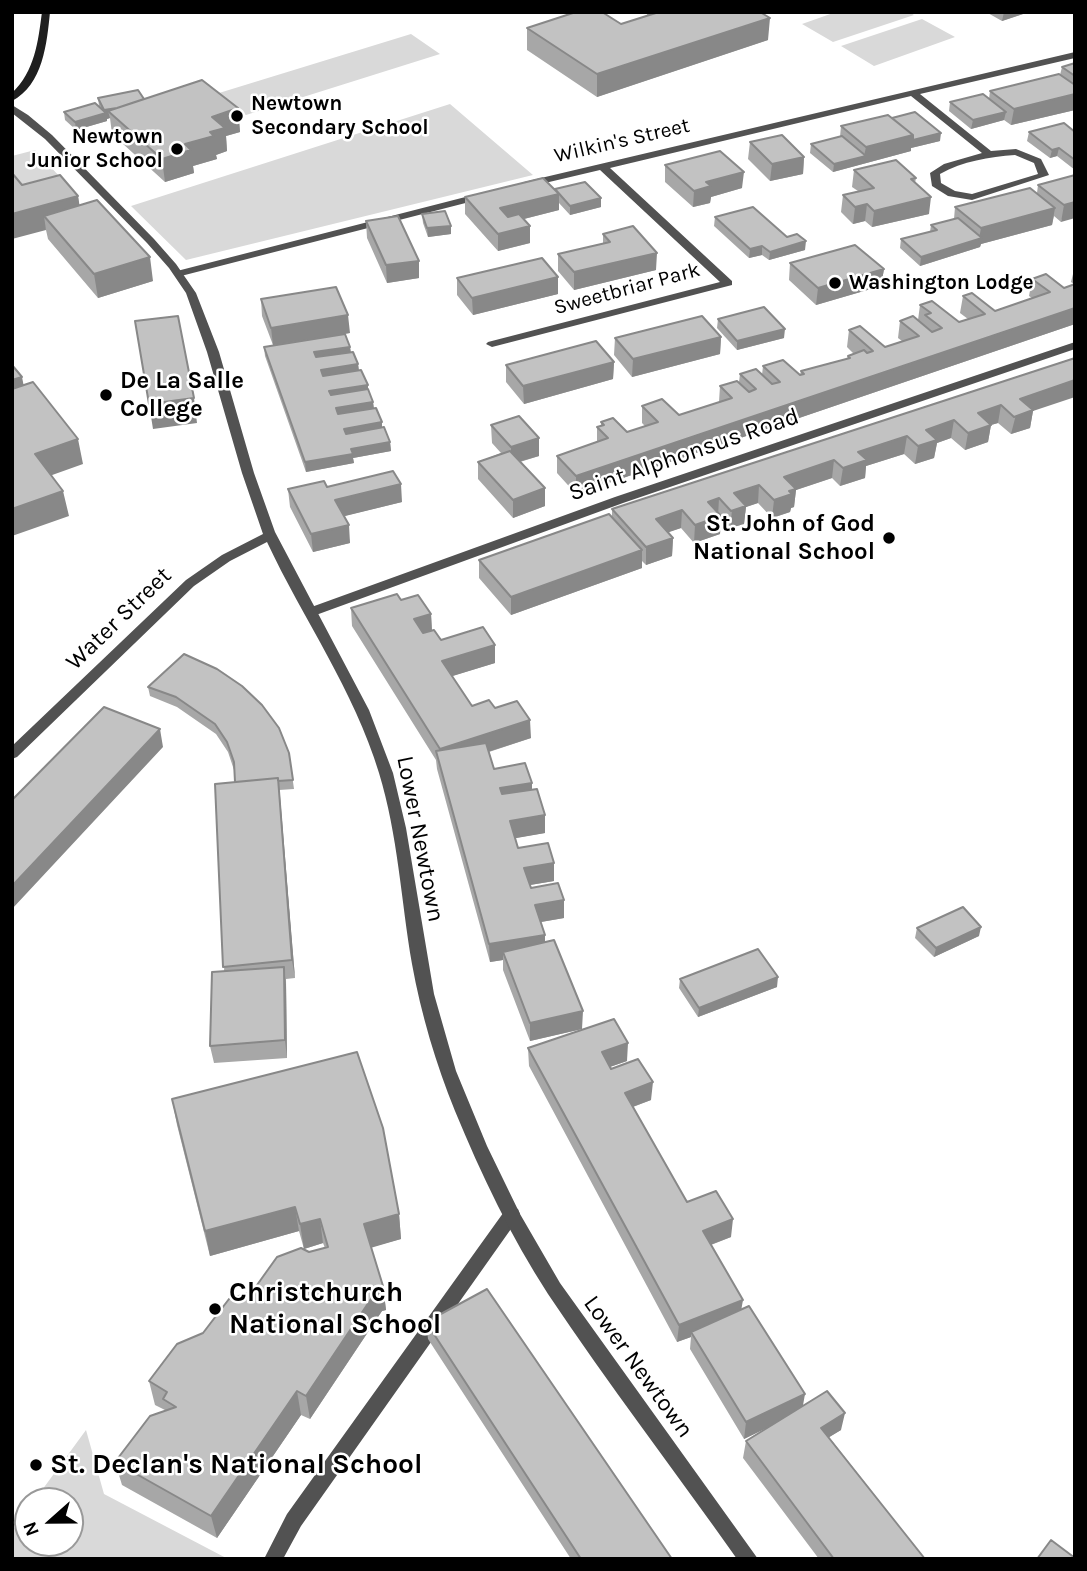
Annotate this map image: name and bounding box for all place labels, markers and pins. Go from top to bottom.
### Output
place label: Newtown Secondary School [251,91,429,141]
marker: Newtown Secondary School [229,108,245,124]
place label: Newtown Junior School [27,124,163,174]
marker: Newtown Junior School [169,141,185,157]
place label: Washington Lodge [849,270,1034,296]
marker: Washington Lodge [827,275,843,291]
place label: De La Salle College [120,367,244,423]
marker: De La Salle College [98,387,114,403]
place label: St. John of God National School [693,510,875,566]
marker: St. John of God National School [881,530,897,546]
place label: Christchurch National School [229,1276,441,1342]
marker: Christchurch National School [207,1301,223,1317]
place label: St. Declan's National School [50,1448,422,1482]
marker: St. Declan's National School [28,1457,44,1473]

